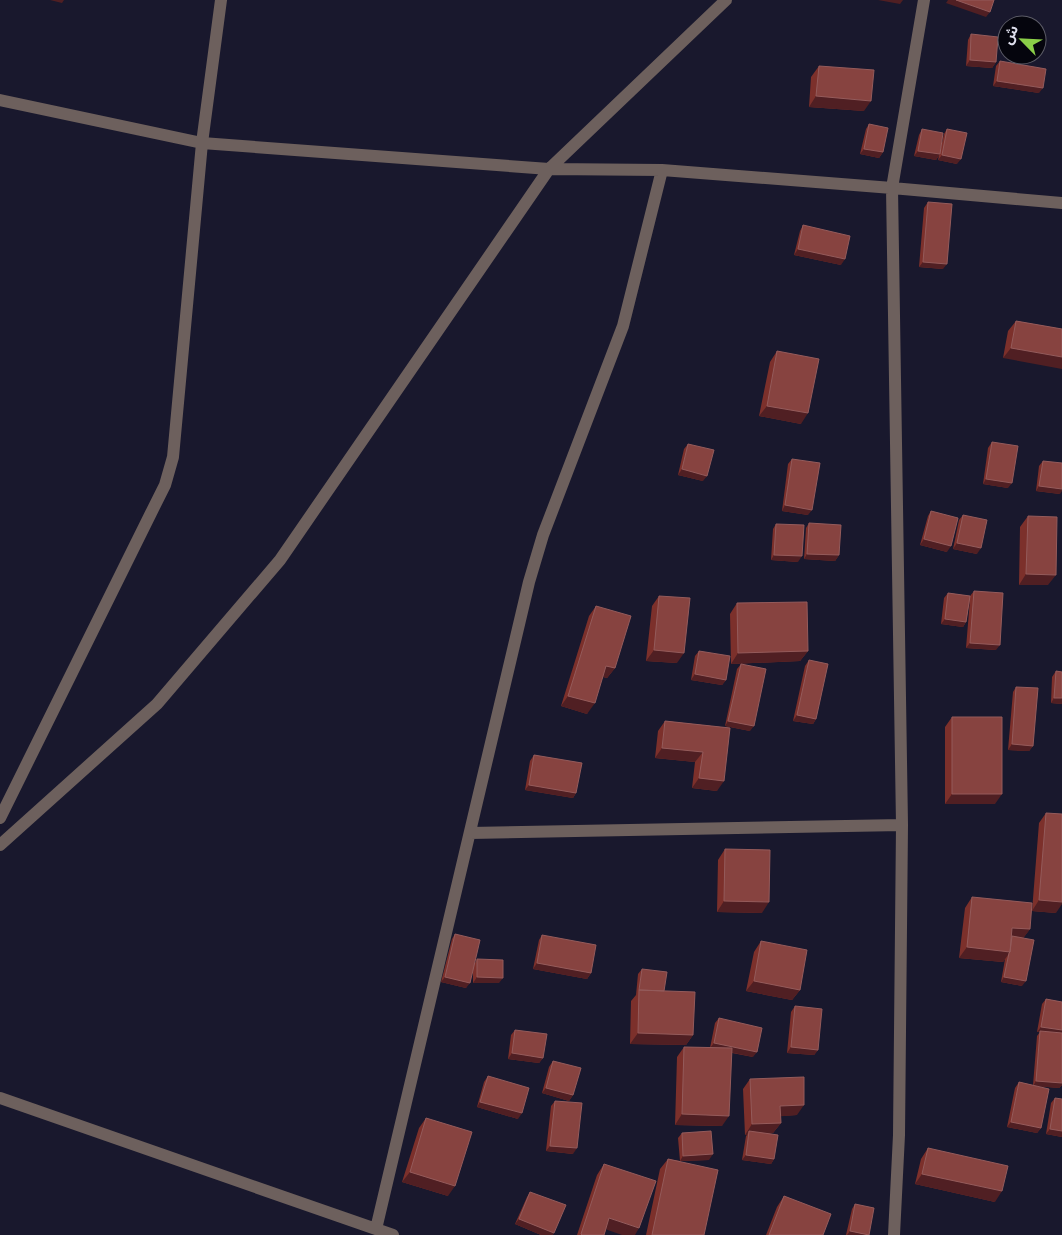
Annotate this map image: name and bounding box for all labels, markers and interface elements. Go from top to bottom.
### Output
north arrow [997,15,1047,65]
text: ش [999,23,1022,47]

